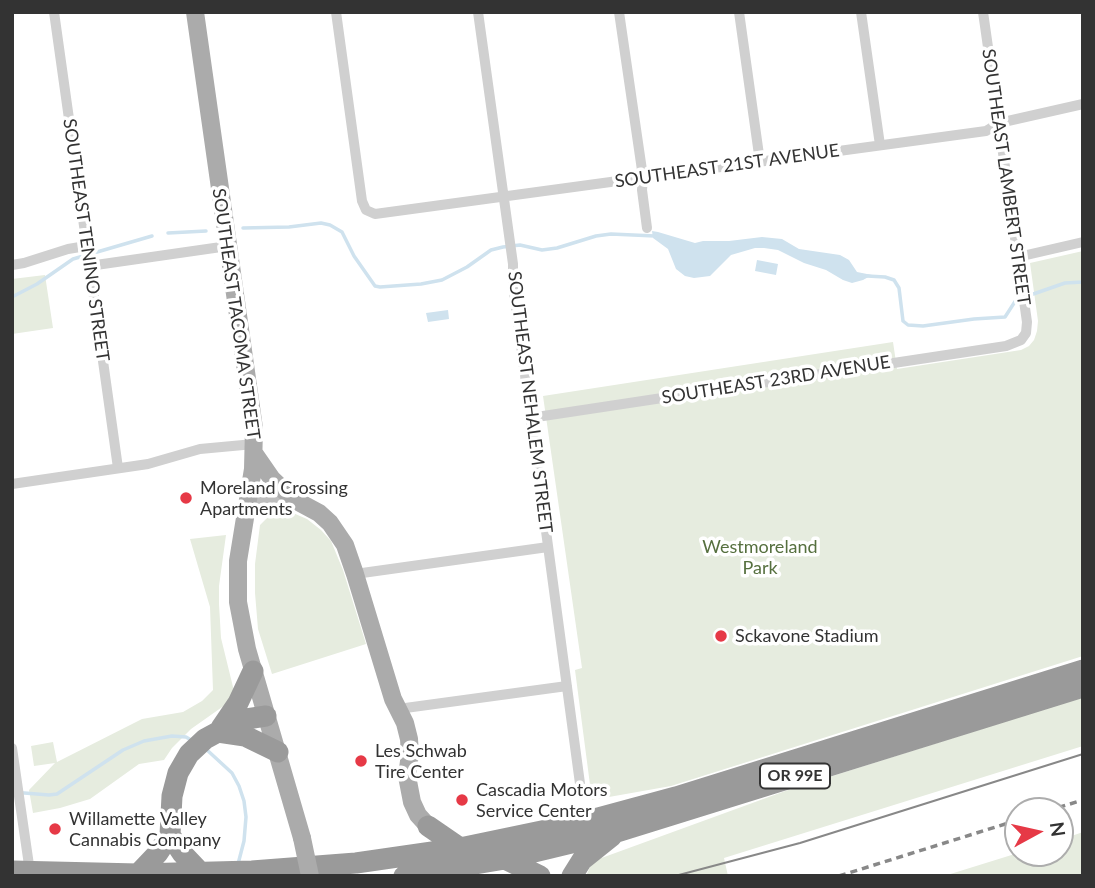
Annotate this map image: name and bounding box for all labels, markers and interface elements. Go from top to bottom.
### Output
street label: SOUTHEAST LAMBERT STREET [977,47,1035,307]
street label: SOUTHEAST TENINO STREET [58,117,114,363]
street label: SOUTHEAST 21ST AVENUE [613,140,841,192]
street label: SOUTHEAST TACOMA STREET [208,187,264,441]
street label: SOUTHEAST NEHALEM STREET [503,270,557,534]
street label: SOUTHEAST 23RD AVENUE [660,351,892,409]
place label: Moreland Crossing Apartments [200,477,348,520]
marker: Moreland Crossing Apartments [178,490,194,506]
park label: Westmoreland Park [702,536,818,578]
place label: Sckavone Stadium [735,625,879,647]
marker: Sckavone Stadium [713,628,729,644]
place label: Les Schwab Tire Center [375,740,467,782]
marker: Les Schwab Tire Center [353,753,369,769]
road number: OR 99E [760,764,830,789]
place label: Cascadia Motors Service Center [476,779,608,822]
marker: Cascadia Motors Service Center [454,792,470,808]
north arrow [1004,797,1074,867]
place label: Willamette Valley Cannabis Company [69,808,221,850]
text: N [1046,820,1071,838]
marker: Willamette Valley Cannabis Company [47,821,63,837]

